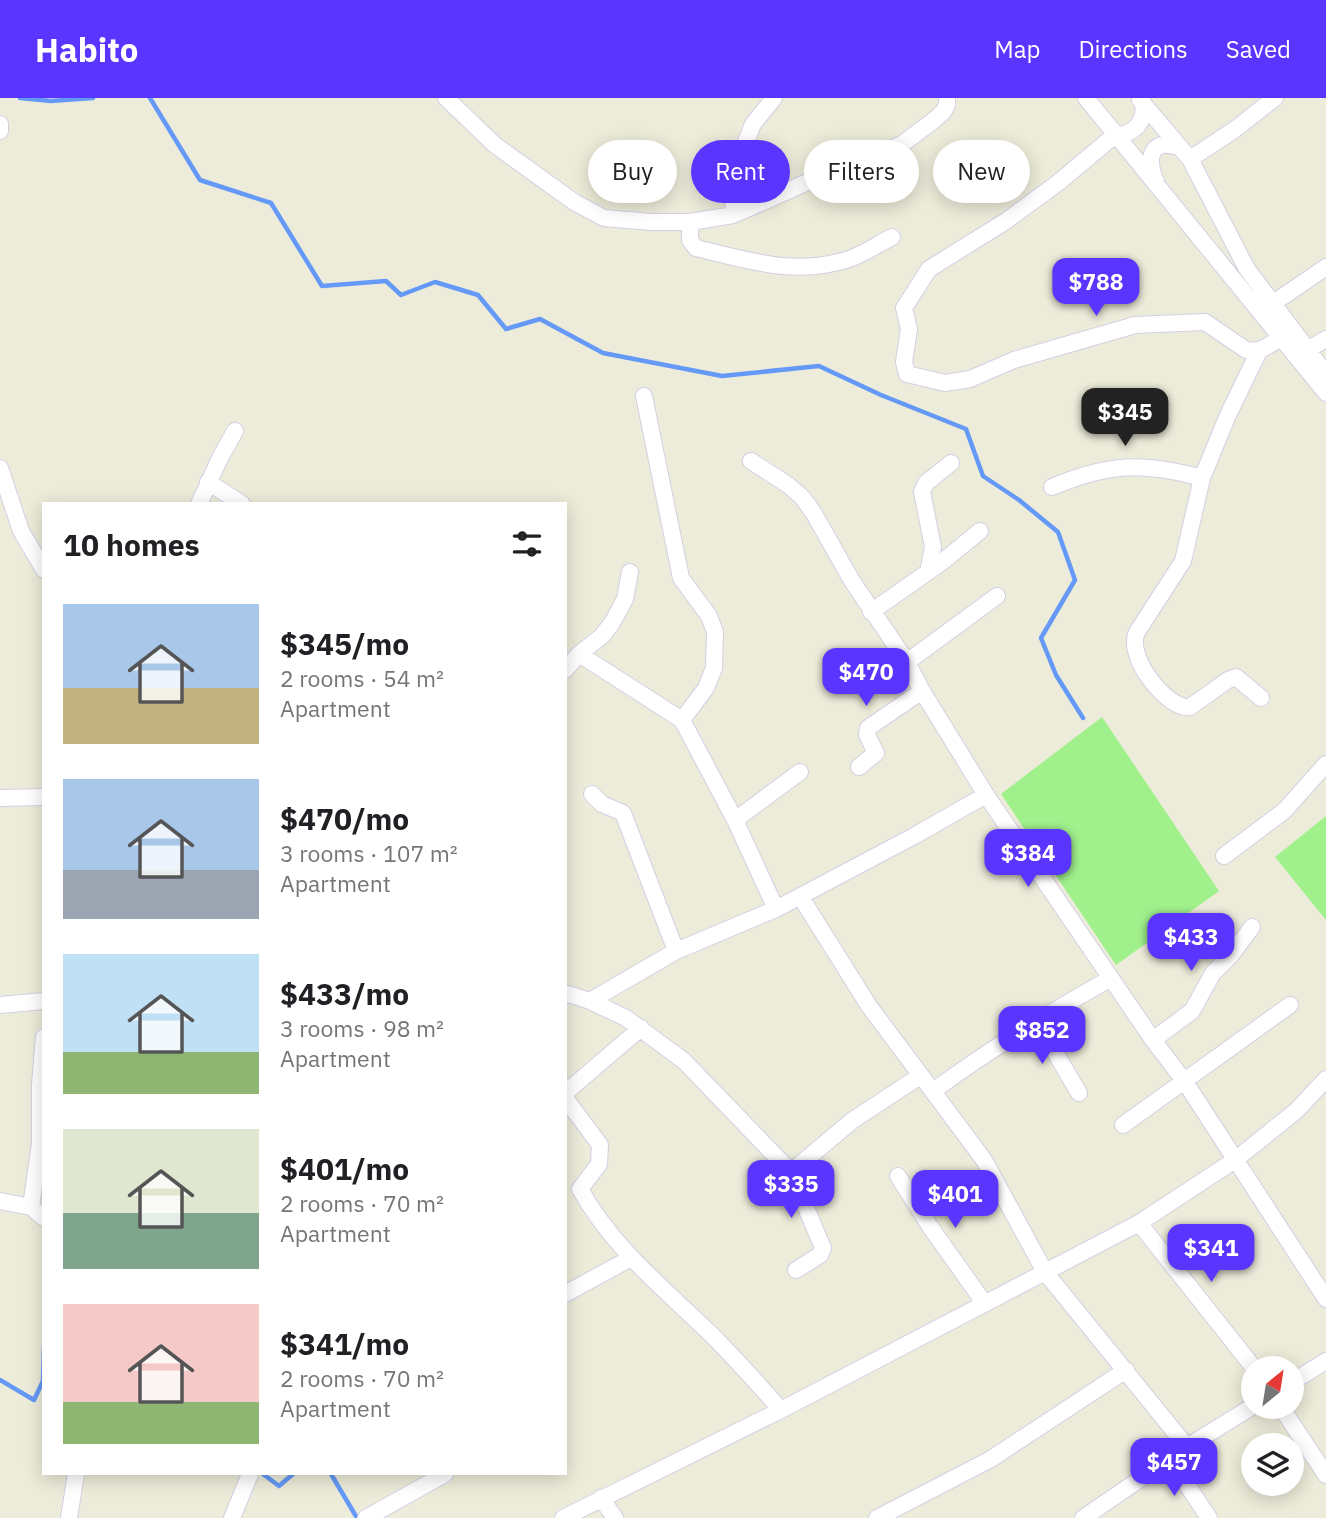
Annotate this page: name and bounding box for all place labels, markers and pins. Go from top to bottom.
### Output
pin: $788 [1055,258,1137,318]
pin: $345 [1084,388,1166,448]
pin: $470 [825,648,907,708]
pin: $384 [987,830,1069,889]
pin: $433 [1150,914,1232,973]
pin: $852 [1001,1006,1083,1066]
pin: $335 [750,1160,832,1220]
pin: $401 [914,1170,996,1230]
pin: $341 [1170,1224,1252,1284]
pin: $457 [1133,1438,1215,1498]

